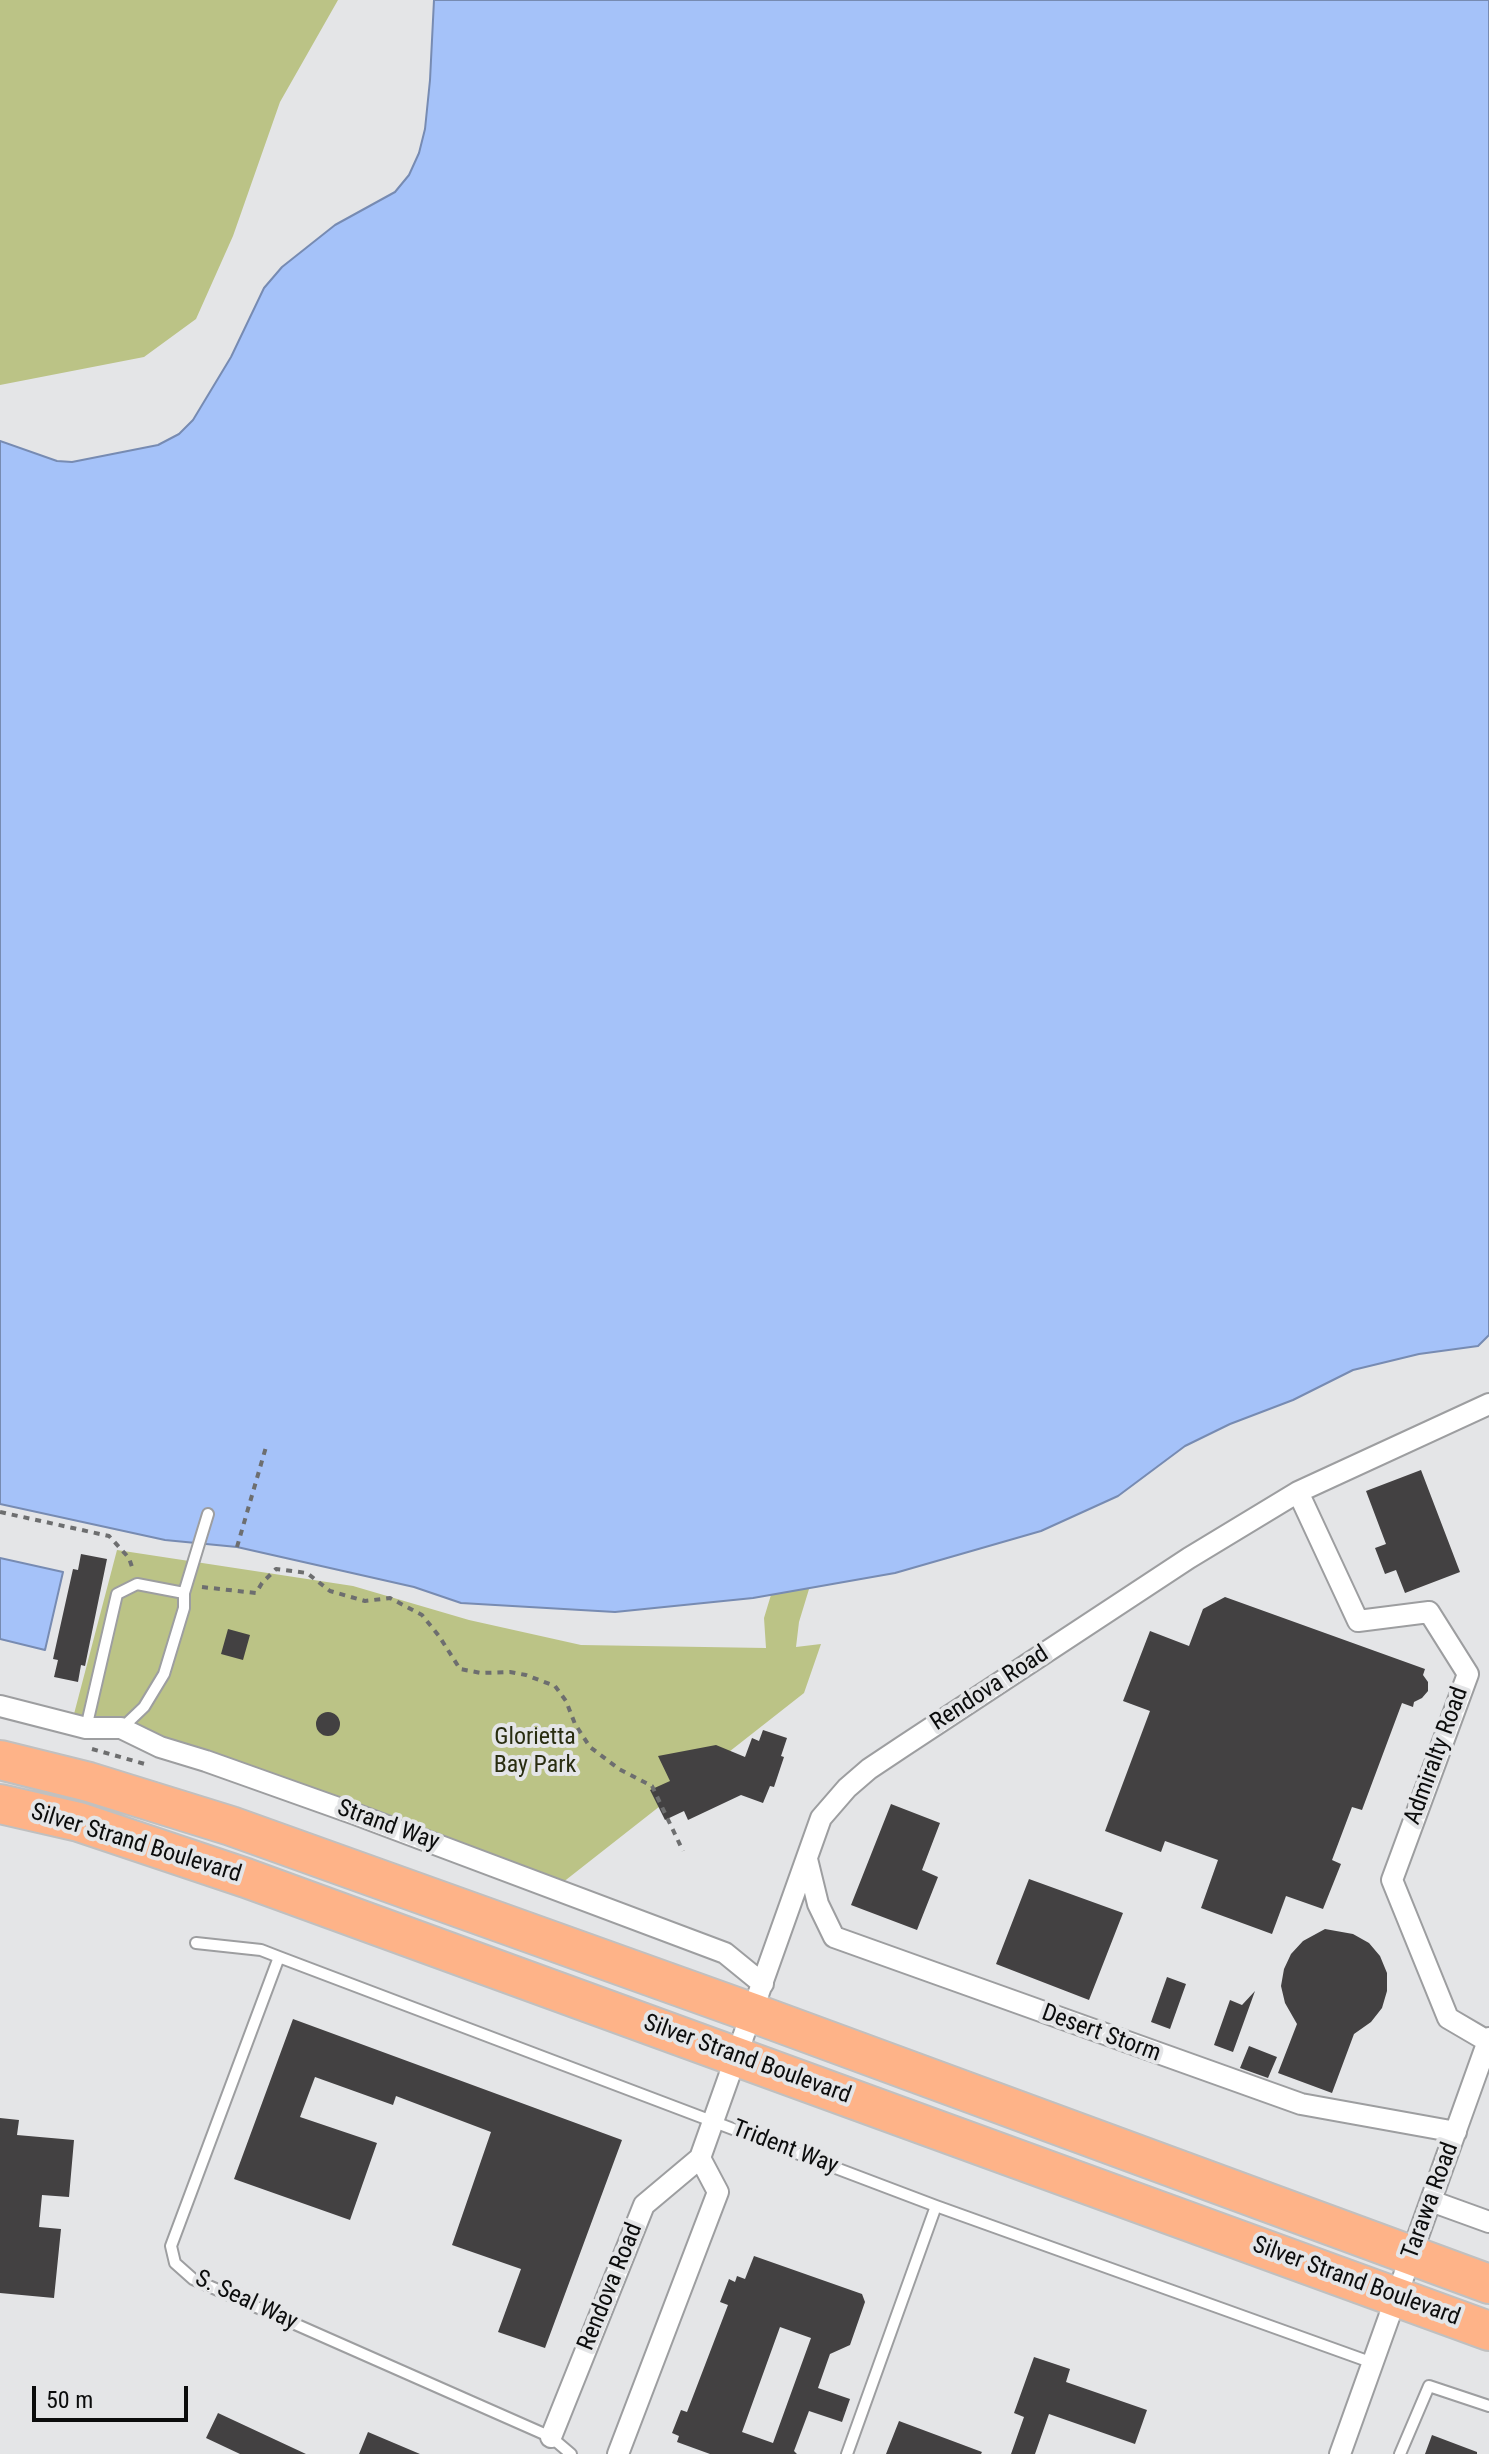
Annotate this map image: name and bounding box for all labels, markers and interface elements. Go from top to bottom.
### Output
street label: Rendova Road [926,1640,1054,1738]
street label: Admiralty Road [1399,1683,1475,1829]
park label: Glorietta Bay Park [494,1724,576,1780]
street label: Strand Way [333,1794,443,1858]
street label: Silver Strand Boulevard [27,1798,245,1890]
street label: Desert Storm [1038,1999,1164,2069]
street label: Silver Strand Boulevard [639,2009,855,2111]
street label: Trident Way [728,2115,842,2181]
street label: Tarawa Road [1397,2139,1465,2263]
street label: Rendova Road [572,2219,650,2355]
street label: Silver Strand Boulevard [1248,2231,1464,2333]
street label: S. Seal Way [190,2265,302,2337]
scale bar [36,2370,192,2420]
text: 50 m [46,2386,93,2414]

